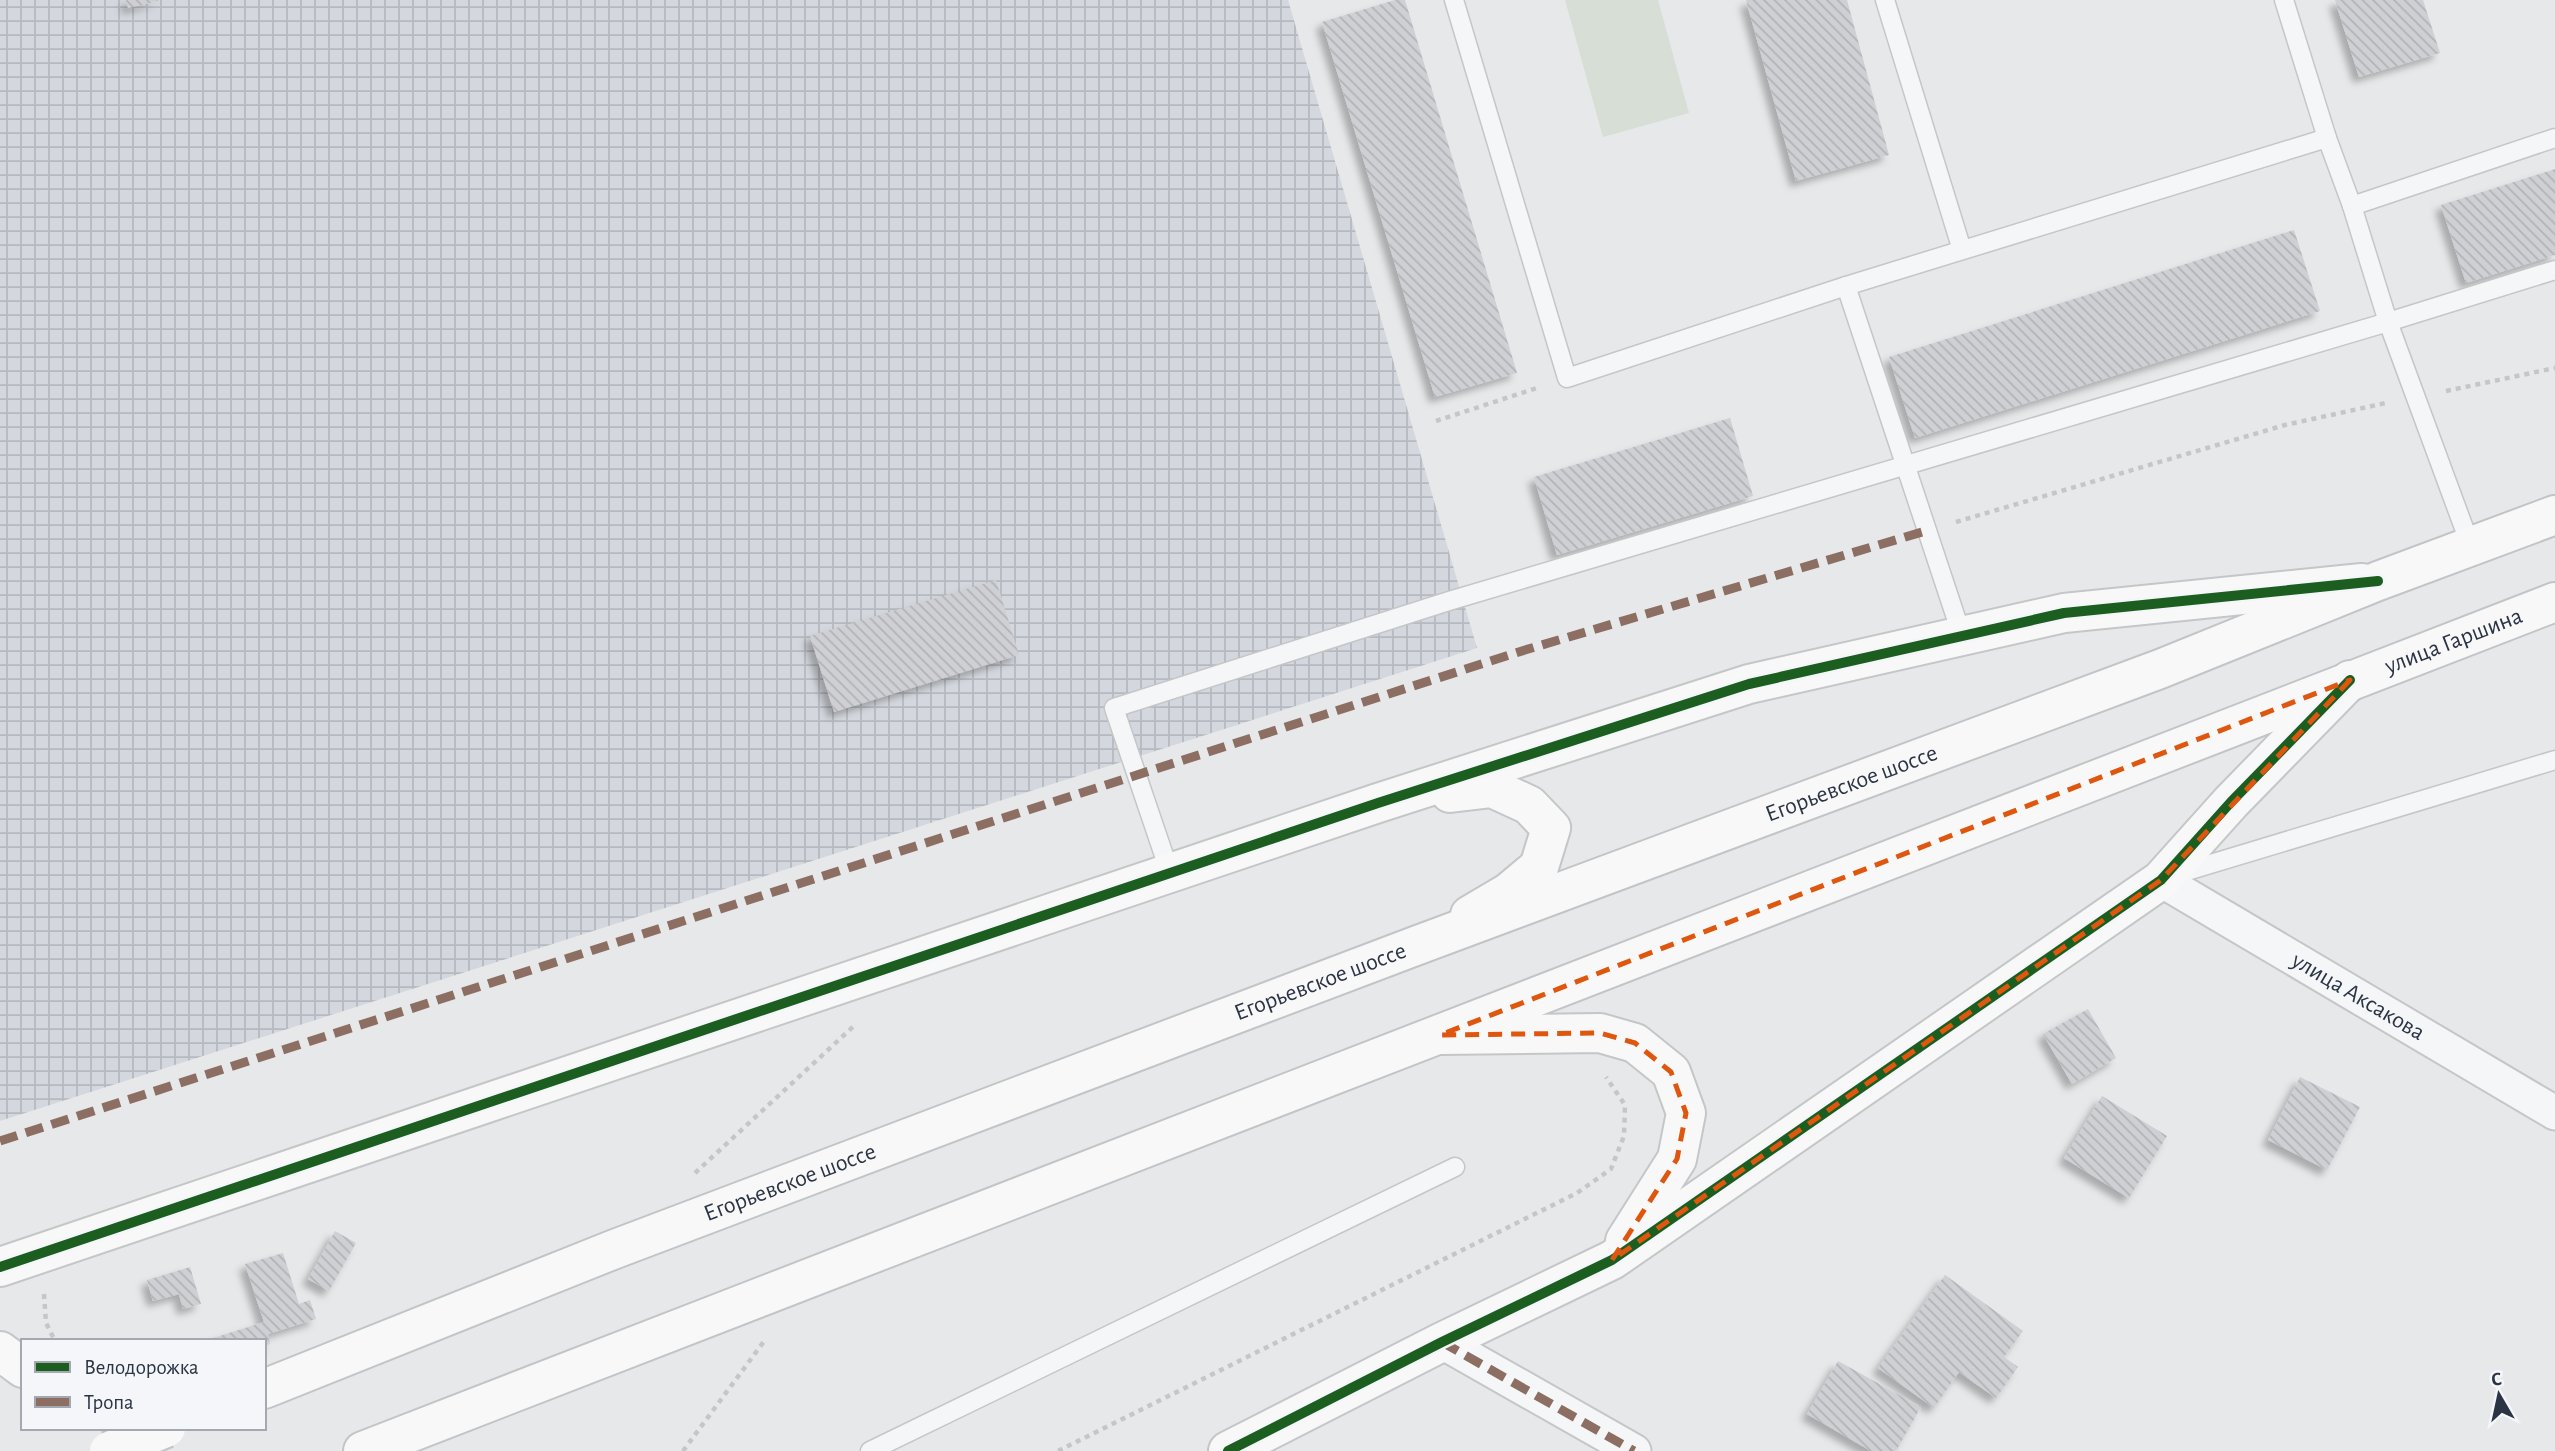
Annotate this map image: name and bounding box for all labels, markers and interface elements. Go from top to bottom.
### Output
street label: улица Гаршина [2381,604,2526,679]
street label: Егорьевское шоссе [1762,741,1941,827]
street label: Егорьевское шоссе [1231,939,1410,1025]
street label: улица Аксакова [2287,948,2429,1045]
street label: Егорьевское шоссе [701,1139,879,1226]
legend [21,1339,266,1430]
text: Велодорожка [84,1357,199,1378]
north arrow [2464,1360,2534,1430]
text: С [2490,1369,2503,1390]
text: Тропа [84,1392,134,1413]

